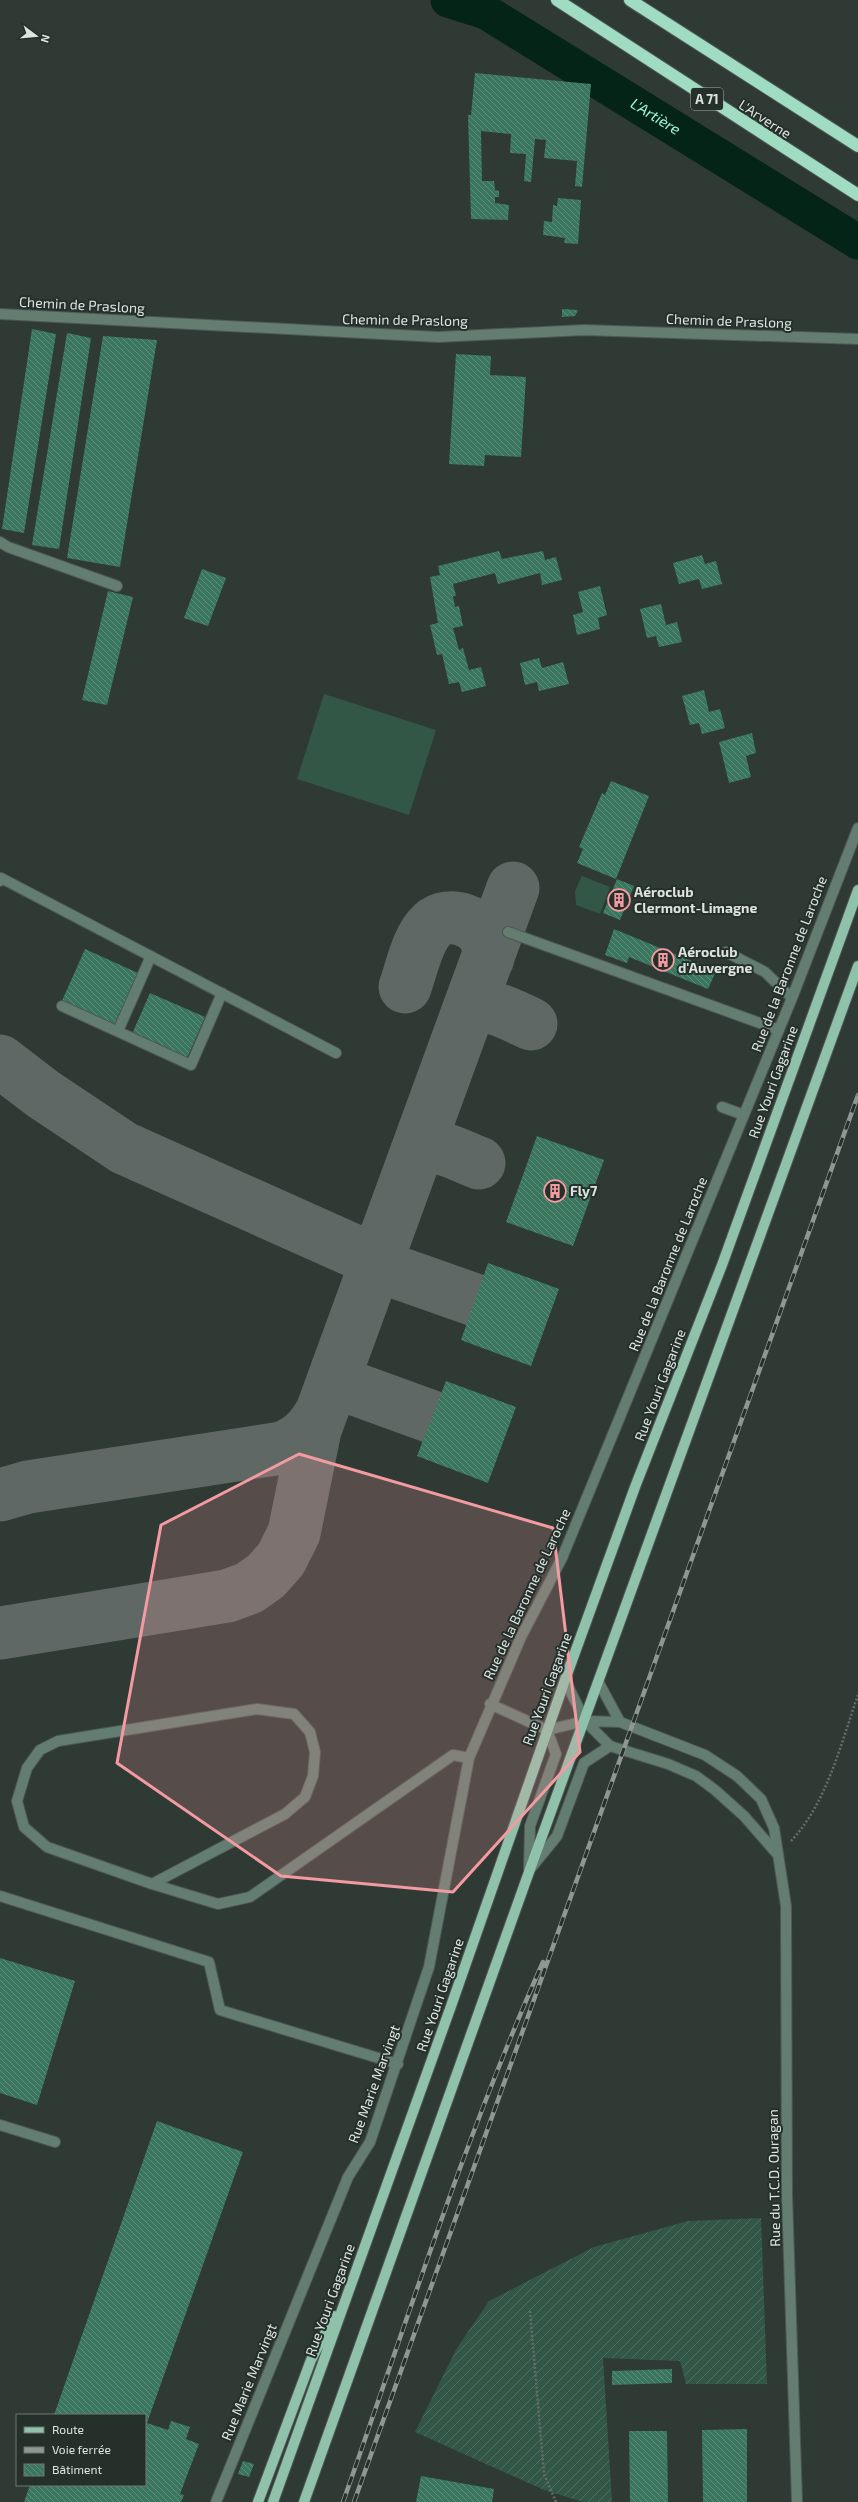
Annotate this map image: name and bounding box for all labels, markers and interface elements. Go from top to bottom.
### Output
north arrow [16,16,56,56]
text: N [39,33,53,45]
road number: A 71 [691,88,723,110]
water label: L'Artière [628,94,684,138]
street label: L'Arverne [736,95,795,142]
street label: Chemin de Praslong [19,293,146,316]
street label: Chemin de Praslong [342,310,468,329]
street label: Chemin de Praslong [666,310,792,331]
street label: Rue de la Baronne de Laroche [747,873,830,1054]
place label: Aéroclub Clermont-Limagne [634,883,757,916]
building icon: Aéroclub Clermont-Limagne [606,887,632,913]
place label: Aéroclub d'Auvergne [678,943,752,976]
building icon: Aéroclub d'Auvergne [650,947,676,973]
street label: Rue Youri Gagarine [744,1023,801,1141]
street label: Rue de la Baronne de Laroche [625,1174,710,1354]
building icon: Fly7 [542,1178,568,1204]
place label: Fly7 [570,1182,598,1199]
street label: Rue Youri Gagarine [630,1326,689,1443]
street label: Rue de la Baronne de Laroche [479,1505,574,1682]
street label: Rue Youri Gagarine [518,1630,575,1748]
street label: Rue Youri Gagarine [412,1936,467,2054]
street label: Rue Marie Marvingt [344,2022,403,2145]
street label: Rue du T.C.D. Ouragan [764,2109,783,2247]
street label: Rue Youri Gagarine [301,2241,358,2359]
street label: Rue Marie Marvingt [217,2321,280,2443]
legend [16,2414,146,2486]
text: Route [52,2422,84,2436]
text: Voie ferrée [52,2442,111,2456]
text: Bâtiment [52,2462,103,2476]

